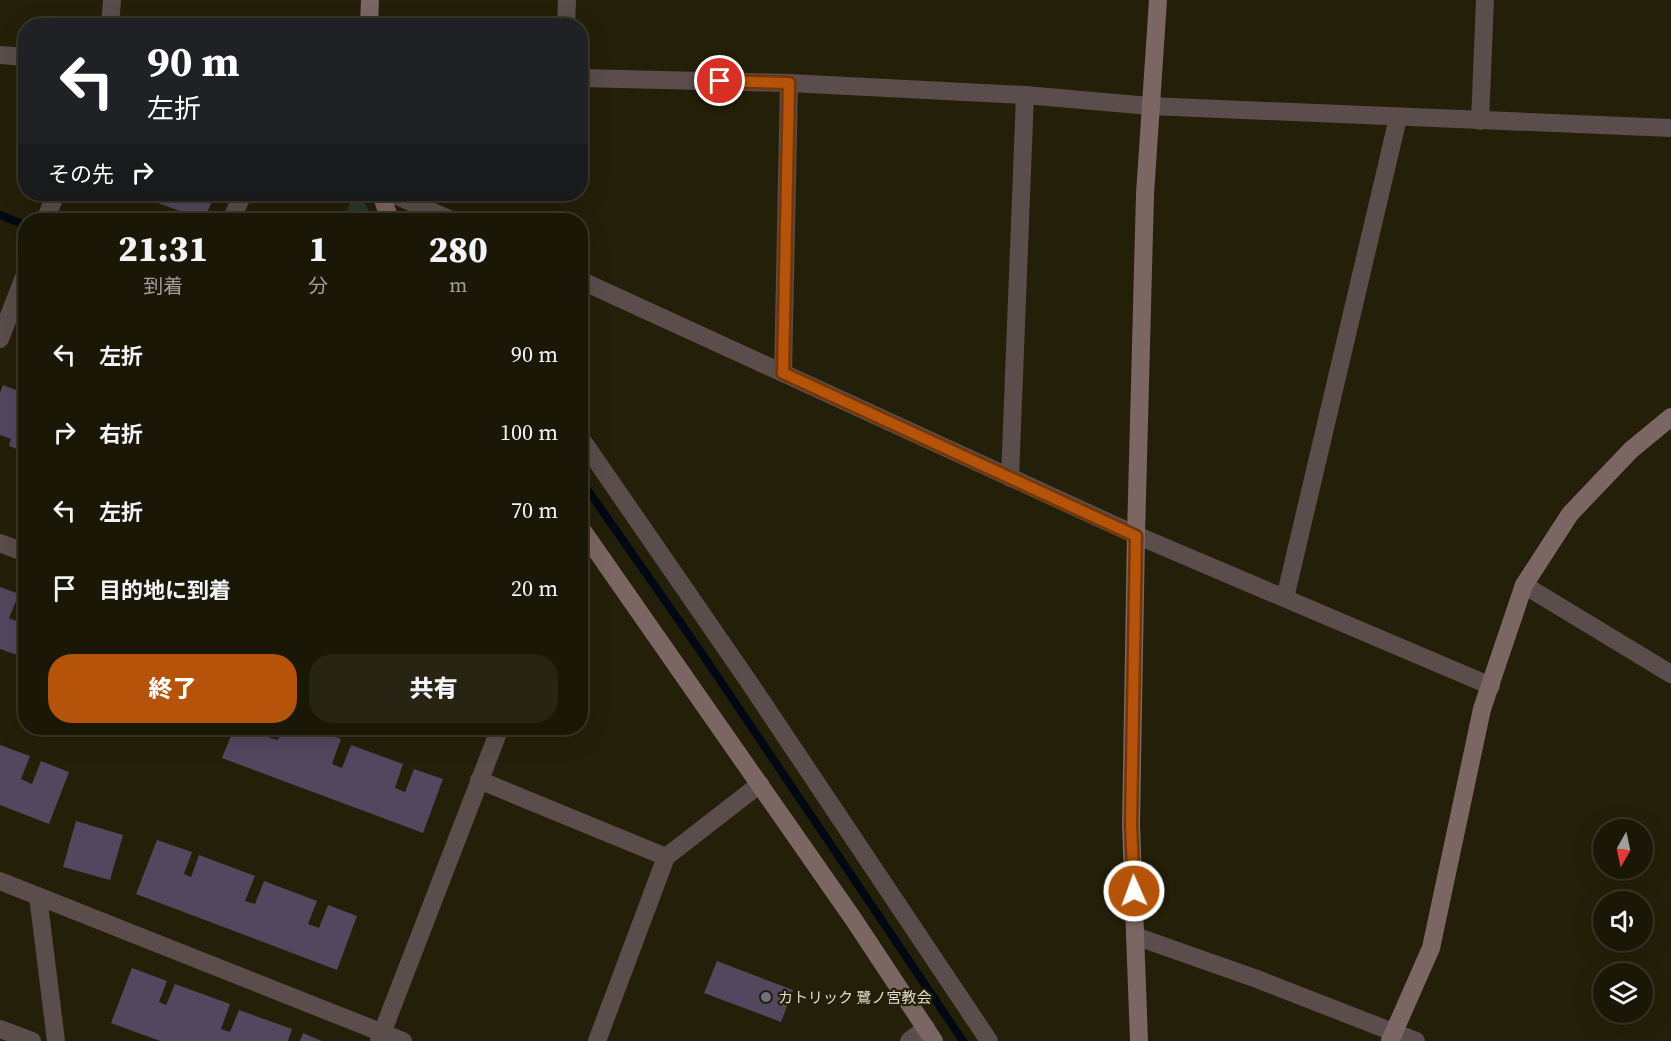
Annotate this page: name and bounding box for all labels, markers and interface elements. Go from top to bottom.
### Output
text: 90 m [147,32,240,90]
icon: left [48,42,126,120]
pin [694,55,745,106]
icon: arrive [703,64,736,97]
text: 左折 [147,90,201,127]
icon: right [126,156,159,189]
text: その先 [48,159,114,189]
text: 21:31 [118,224,208,273]
text: 1 [308,224,328,273]
text: 280 [428,225,488,274]
text: m [449,271,467,299]
text: 到着 [143,272,183,300]
text: 分 [308,272,328,300]
icon: left [48,338,81,371]
text: 90 m [511,339,558,369]
text: 左折 [99,341,143,371]
icon: right [48,416,81,449]
text: 100 m [500,417,558,447]
text: 右折 [99,419,143,449]
icon: left [48,494,81,527]
text: 70 m [511,495,558,525]
text: 左折 [99,497,143,527]
icon: arrive [48,572,81,605]
text: 20 m [511,573,558,603]
text: 目的地に到着 [99,575,231,605]
button: 終了 [48,654,297,723]
button: 共有 [309,654,558,723]
north arrow [1593,819,1653,879]
map controls [1593,819,1653,1023]
position arrow [1102,859,1166,923]
button: sound [1593,891,1653,951]
button: layers [1593,963,1653,1023]
place label: カトリック 鷺ノ宮教会 [778,987,932,1008]
marker: カトリック 鷺ノ宮教会 [759,990,773,1004]

